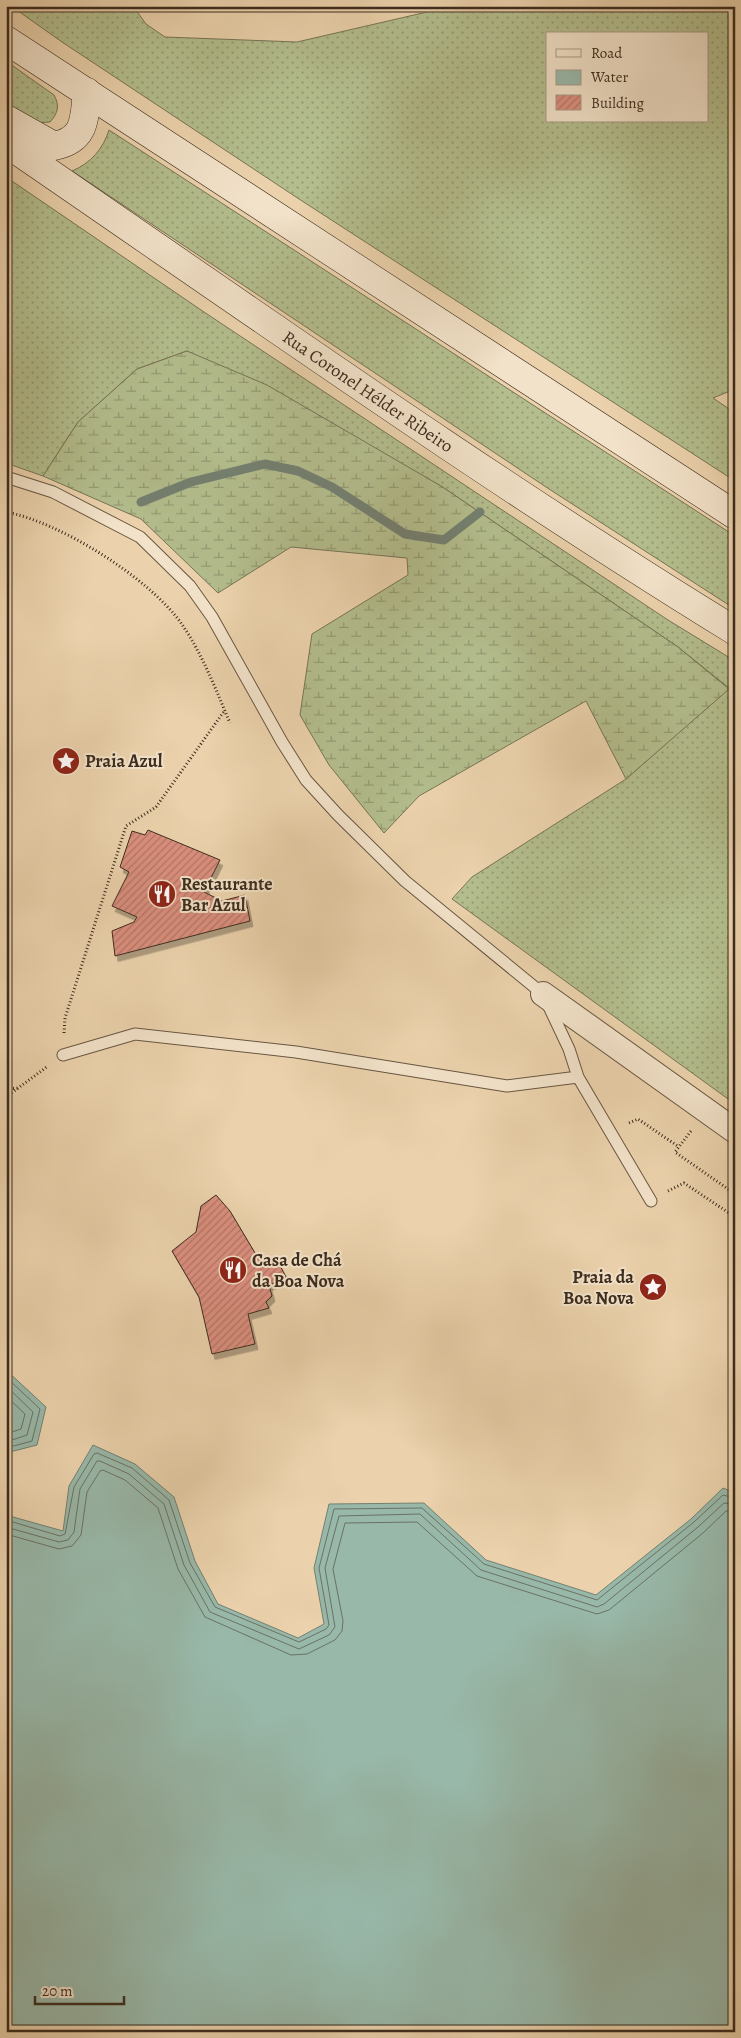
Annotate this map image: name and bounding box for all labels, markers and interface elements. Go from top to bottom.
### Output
legend [546,32,708,122]
text: Road [591,43,623,63]
text: Water [590,67,628,87]
text: Building [591,93,644,113]
street label: Rua Coronel Hélder Ribeiro [278,325,458,458]
place icon: Praia Azul [51,746,81,776]
place label: Praia Azul [85,749,163,773]
place label: Restaurante Bar Azul [181,872,272,917]
restaurant icon: Restaurante Bar Azul [147,879,177,909]
place label: Casa de Chá da Boa Nova [252,1248,345,1293]
restaurant icon: Casa de Chá da Boa Nova [218,1255,248,1285]
place label: Praia da Boa Nova [563,1265,634,1310]
place icon: Praia da Boa Nova [638,1272,668,1302]
scale bar [35,1973,124,2005]
text: 20 m [42,1981,73,2001]

